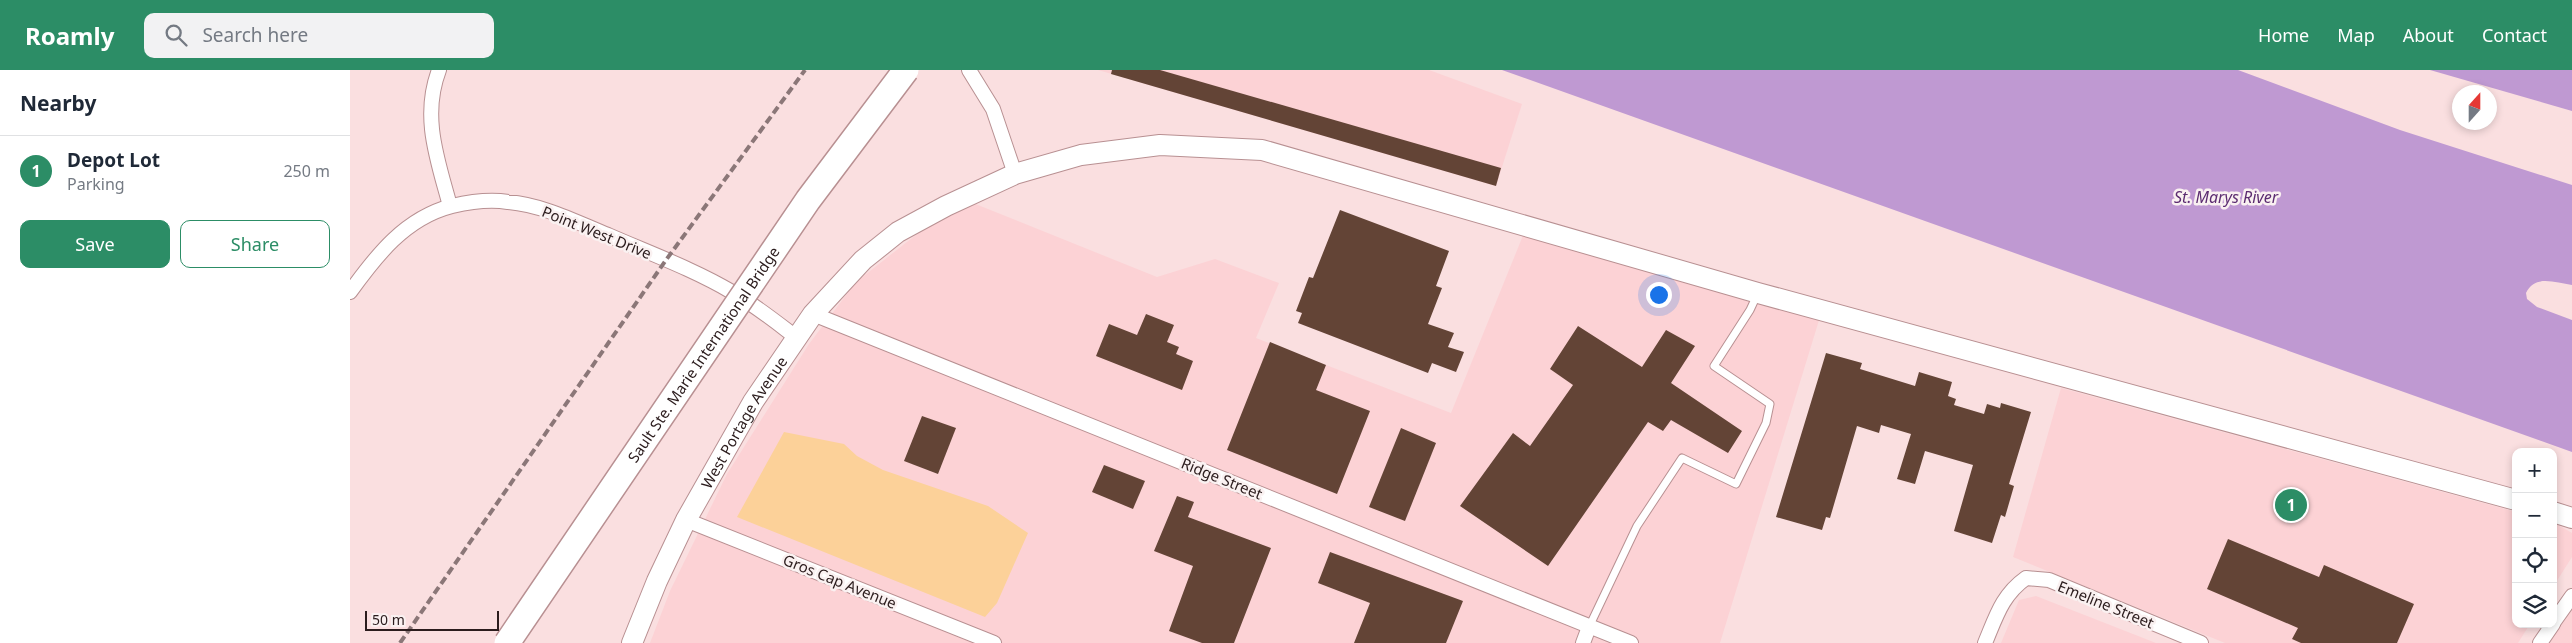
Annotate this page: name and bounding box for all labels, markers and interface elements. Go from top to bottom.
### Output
search box [144,13,494,58]
text: Roamly [25,19,114,52]
icon: search [162,21,190,49]
text: Search here [202,22,308,48]
text: Home [2258,23,2309,47]
text: Map [2337,23,2375,47]
text: About [2403,23,2454,47]
text: Contact [2482,23,2547,47]
north arrow [2452,85,2497,130]
text: Nearby [20,89,96,117]
text: Depot Lot [67,147,160,173]
text: 1 [31,160,41,182]
text: 250 m [283,160,330,182]
text: Parking [67,173,125,195]
water label: St. Marys River [2174,186,2279,208]
street label: Point West Drive [539,201,655,263]
button: Save [20,220,170,268]
button: Share [180,220,330,268]
street label: Sault Ste. Marie International Bridge [623,243,783,466]
your location [1646,282,1672,308]
street label: West Portage Avenue [696,352,791,492]
map controls [2512,448,2557,628]
button: + [2512,448,2557,493]
street label: Ridge Street [1178,453,1266,504]
pin: 1 [2275,486,2307,524]
button: − [2512,493,2557,538]
button: locate [2512,538,2557,583]
street label: Gros Cap Avenue [780,549,900,613]
street label: Emeline Street [2055,576,2158,633]
button: layers [2512,583,2557,628]
scale bar [365,608,499,631]
text: 50 m [372,610,405,629]

